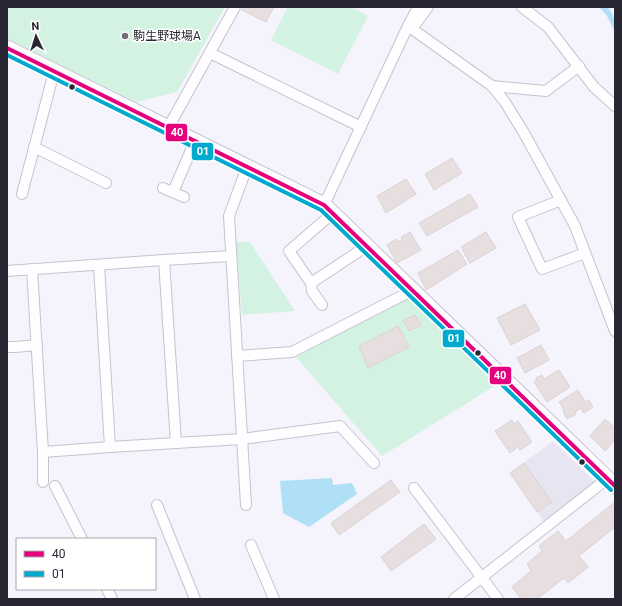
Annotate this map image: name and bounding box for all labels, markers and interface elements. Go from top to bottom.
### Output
north arrow [16,16,56,56]
text: N [31,20,40,33]
place label: 駒生野球場A [133,29,201,43]
marker: 駒生野球場A [120,31,130,41]
unlabelled marker [67,82,77,92]
line badge: 40 [165,123,188,142]
text: 40 [171,126,183,139]
line badge: 01 [191,142,214,161]
text: 01 [197,145,209,158]
line badge: 01 [442,329,465,348]
text: 01 [448,332,460,345]
unlabelled marker [473,348,483,358]
line badge: 40 [489,366,512,385]
text: 40 [494,369,506,382]
unlabelled marker [577,457,587,467]
legend [16,538,156,590]
text: 40 [52,547,66,561]
text: 01 [52,567,66,581]

